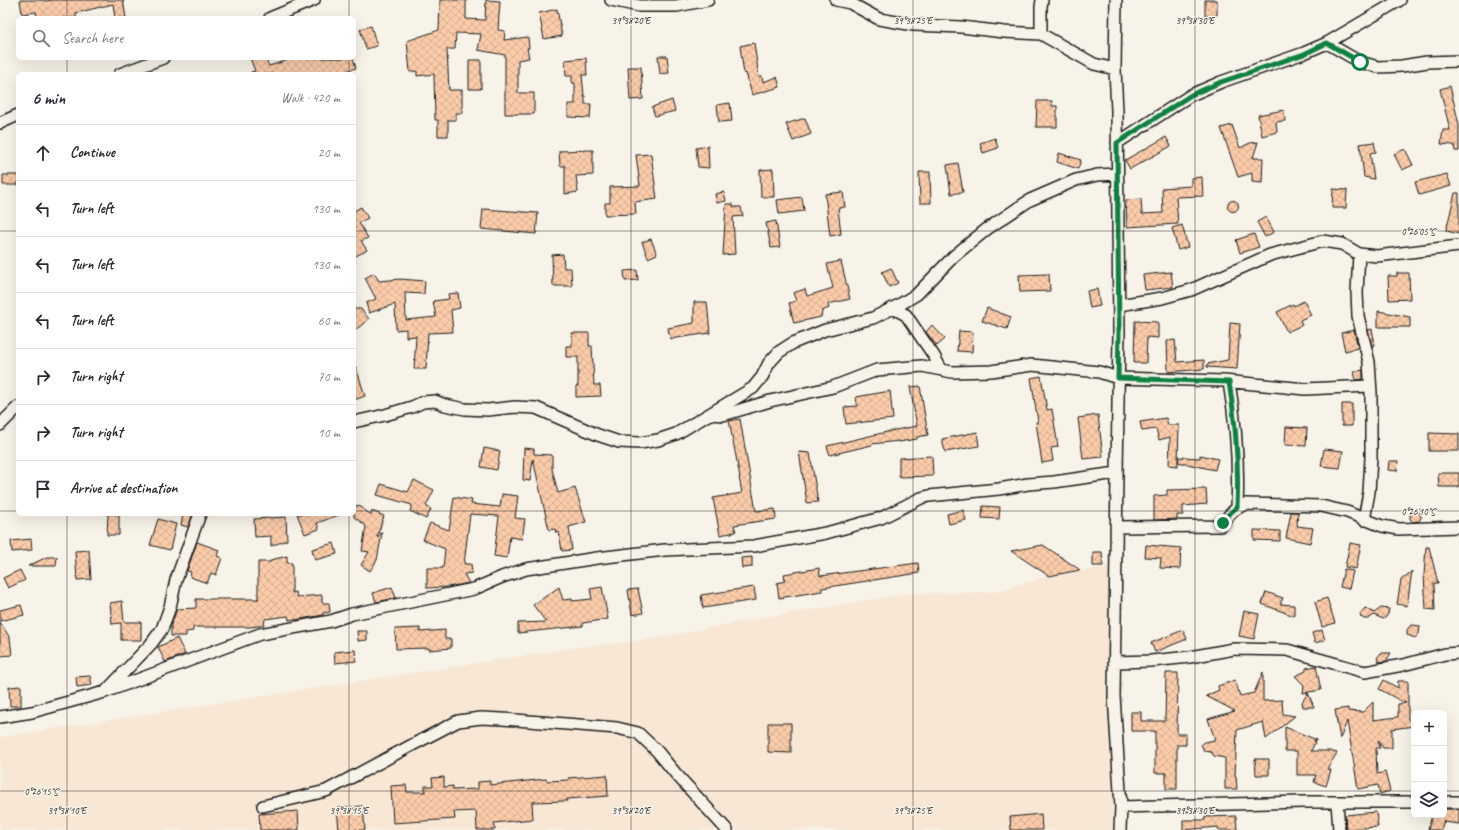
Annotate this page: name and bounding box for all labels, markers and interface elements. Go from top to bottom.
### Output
text: 39°38'20"E [612,14,652,27]
text: 39°38'25"E [894,14,934,27]
text: 39°38'30"E [1176,14,1216,27]
search box [16,16,356,60]
icon: search [30,27,52,49]
text: Search here [62,29,123,48]
route start [1351,53,1369,71]
text: 6 min [32,88,65,109]
text: Walk · 420 m [281,90,340,106]
icon: ahead [32,142,54,164]
text: Continue [70,143,115,162]
text: 20 m [318,145,340,161]
icon: left [32,198,54,220]
text: Turn left [70,199,113,218]
text: 130 m [312,201,340,217]
text: 0°26'05"S [1401,225,1437,238]
icon: left [32,254,54,276]
text: Turn left [70,255,113,274]
text: 130 m [312,257,340,273]
icon: left [32,310,54,332]
text: Turn left [70,311,113,330]
text: 60 m [318,313,340,329]
icon: right [32,366,54,388]
text: Turn right [70,367,123,386]
text: 70 m [318,369,340,385]
icon: right [32,422,54,444]
text: Turn right [70,423,123,442]
text: 10 m [318,425,340,441]
icon: arrive [32,478,54,500]
text: Arrive at destination [70,479,177,498]
text: 0°26'10"S [1401,505,1437,518]
route end [1214,514,1232,532]
map controls [1411,710,1447,818]
button: + [1411,710,1447,746]
button: − [1411,746,1447,782]
button: layers [1411,782,1447,818]
text: 0°26'15"S [24,785,60,798]
text: 39°38'10"E [48,804,88,817]
text: 39°38'15"E [330,804,370,817]
text: 39°38'20"E [612,804,652,817]
text: 39°38'25"E [894,804,934,817]
text: 39°38'30"E [1176,804,1216,817]

